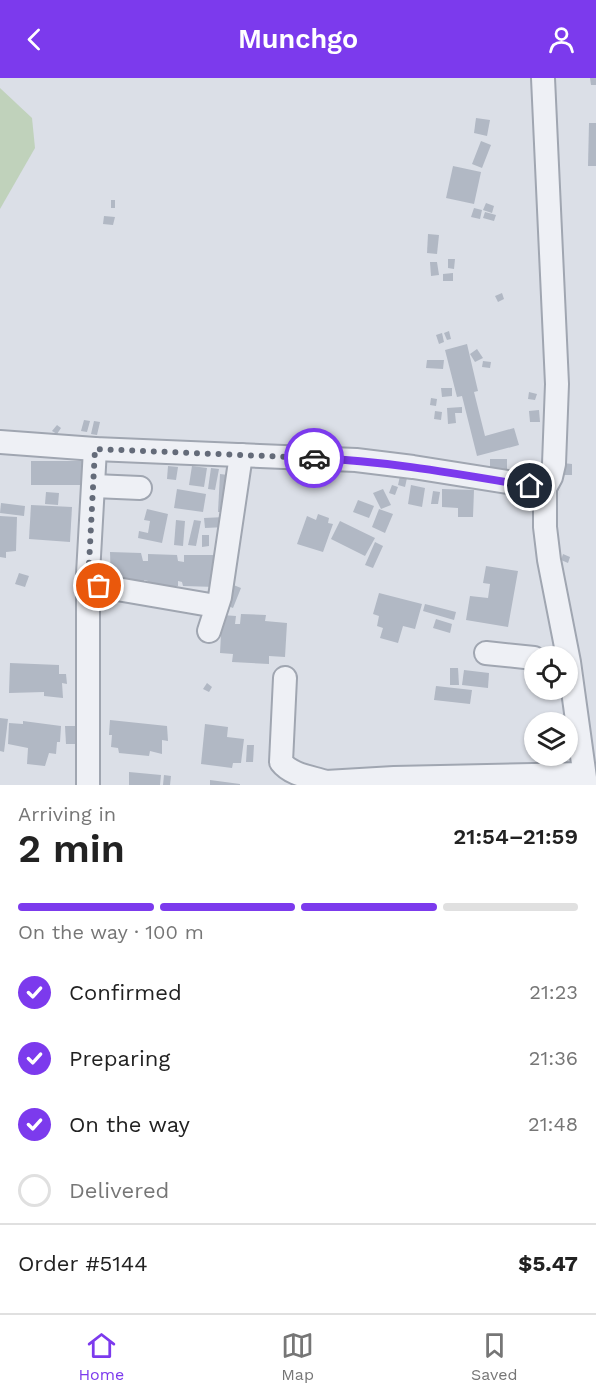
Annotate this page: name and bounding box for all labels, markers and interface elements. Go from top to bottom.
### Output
icon: back [18,23,51,56]
text: Munchgo [238,23,358,55]
icon: person [545,23,578,56]
courier [284,428,344,488]
icon: car [298,442,331,475]
pin [504,460,555,511]
icon: home [513,469,546,502]
pin [73,560,124,611]
icon: bag [82,569,115,602]
map controls [524,646,578,766]
button: locate [524,646,578,700]
button: layers [524,712,578,766]
text: Arriving in [18,802,116,826]
text: 21:54–21:59 [453,824,578,849]
text: 2 min [18,826,125,871]
text: On the way · 100 m [18,920,204,944]
icon: check [18,976,51,1009]
text: Confirmed [69,980,182,1005]
text: 21:23 [529,980,578,1004]
icon: check [18,1042,51,1075]
text: Preparing [69,1046,170,1071]
text: 21:36 [529,1046,578,1070]
icon: check [18,1108,51,1141]
text: On the way [69,1112,190,1137]
text: 21:48 [528,1112,578,1136]
text: Delivered [69,1178,169,1203]
text: Order #5144 [18,1251,148,1276]
text: $5.47 [518,1251,578,1276]
tab: Home [78,1329,124,1384]
tab: Map [281,1329,314,1384]
tab: Saved [471,1329,518,1384]

